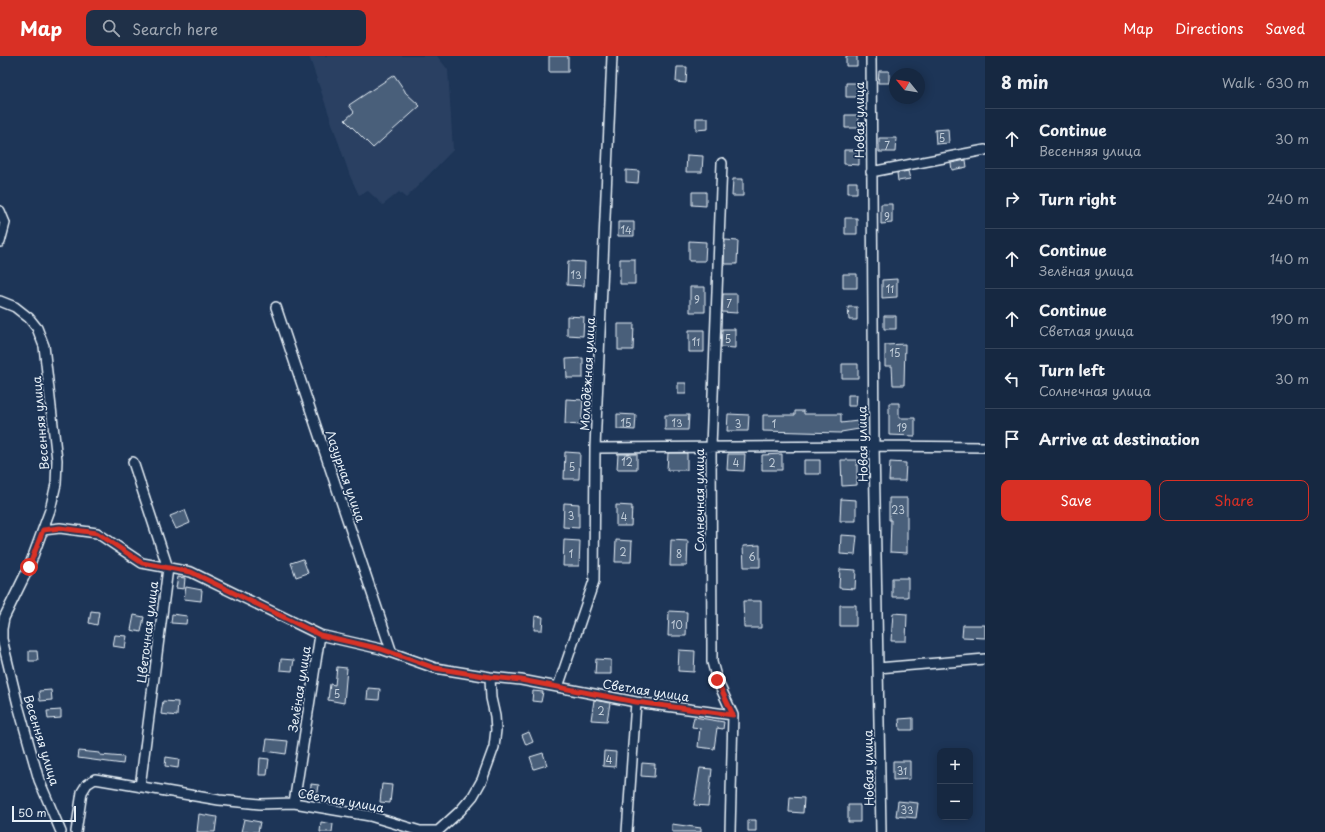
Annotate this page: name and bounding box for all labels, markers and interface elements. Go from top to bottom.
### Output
search box [86,10,366,46]
text: Map [20,14,62,42]
icon: search [100,17,122,39]
text: Search here [132,17,218,40]
text: Map [1123,18,1153,39]
text: Directions [1175,18,1243,39]
text: Saved [1265,18,1305,39]
north arrow [889,68,925,104]
text: 8 min [1001,69,1049,95]
text: Walk · 630 m [1222,73,1309,92]
street label: Новая улица [850,81,868,158]
text: Continue [1039,118,1107,141]
icon: ahead [1001,128,1023,150]
text: 30 m [1275,129,1309,148]
house number: 5 [939,130,945,145]
house number: 7 [884,138,890,153]
text: Весенняя улица [1039,141,1141,160]
text: Turn right [1039,187,1116,210]
icon: right [1001,188,1023,210]
text: 240 m [1267,189,1309,208]
house number: 9 [884,209,890,224]
house number: 14 [620,222,632,237]
text: Continue [1039,238,1107,261]
icon: ahead [1001,248,1023,270]
text: 140 m [1270,249,1309,268]
text: Зелёная улица [1039,261,1133,280]
house number: 13 [570,267,582,282]
house number: 11 [886,281,894,296]
house number: 9 [694,292,700,307]
house number: 7 [726,296,732,311]
text: Continue [1039,298,1107,321]
icon: ahead [1001,308,1023,330]
text: 190 m [1270,309,1309,328]
street label: Молодёжная улица [575,316,599,431]
text: Светлая улица [1039,321,1134,340]
house number: 5 [725,331,731,346]
house number: 11 [692,334,700,349]
house number: 15 [890,345,900,360]
text: Turn left [1039,358,1105,381]
icon: left [1001,368,1023,390]
text: 30 m [1275,369,1309,388]
street label: Весенняя улица [27,375,53,471]
text: Солнечная улица [1039,381,1151,400]
street label: Новая улица [852,405,872,482]
house number: 15 [621,415,631,430]
house number: 13 [671,415,683,430]
house number: 3 [735,416,741,431]
house number: 1 [772,416,776,431]
house number: 19 [897,420,907,435]
text: Arrive at destination [1039,427,1200,450]
street label: Лазурная улица [322,428,370,525]
icon: arrive [1001,428,1023,450]
street label: Солнечная улица [690,448,708,552]
house number: 12 [621,454,633,469]
house number: 4 [733,455,740,470]
house number: 2 [768,455,776,470]
house number: 5 [569,459,575,474]
button: Save [1001,480,1151,521]
button: Share [1159,480,1309,521]
house number: 23 [891,502,905,517]
house number: 3 [568,508,574,523]
house number: 4 [621,509,628,524]
house number: 2 [619,544,627,559]
house number: 1 [569,546,573,561]
house number: 8 [676,546,682,561]
house number: 6 [748,549,756,564]
route start [20,558,38,576]
street label: Цветочная улица [132,580,162,684]
house number: 10 [671,617,683,632]
street label: Зелёная улица [283,644,315,733]
route end [708,671,726,689]
street label: Светлая улица [601,674,691,706]
house number: 5 [334,686,340,701]
street label: Весенняя улица [20,692,65,788]
house number: 2 [597,703,605,718]
street label: Новая улица [858,729,878,806]
map controls [937,748,973,820]
button: + [937,748,973,784]
house number: 4 [606,752,613,767]
house number: 31 [897,763,907,778]
street label: Светлая улица [296,784,386,817]
button: − [937,784,973,820]
house number: 33 [900,802,914,817]
scale bar [12,804,76,823]
text: 50 m [18,804,47,821]

